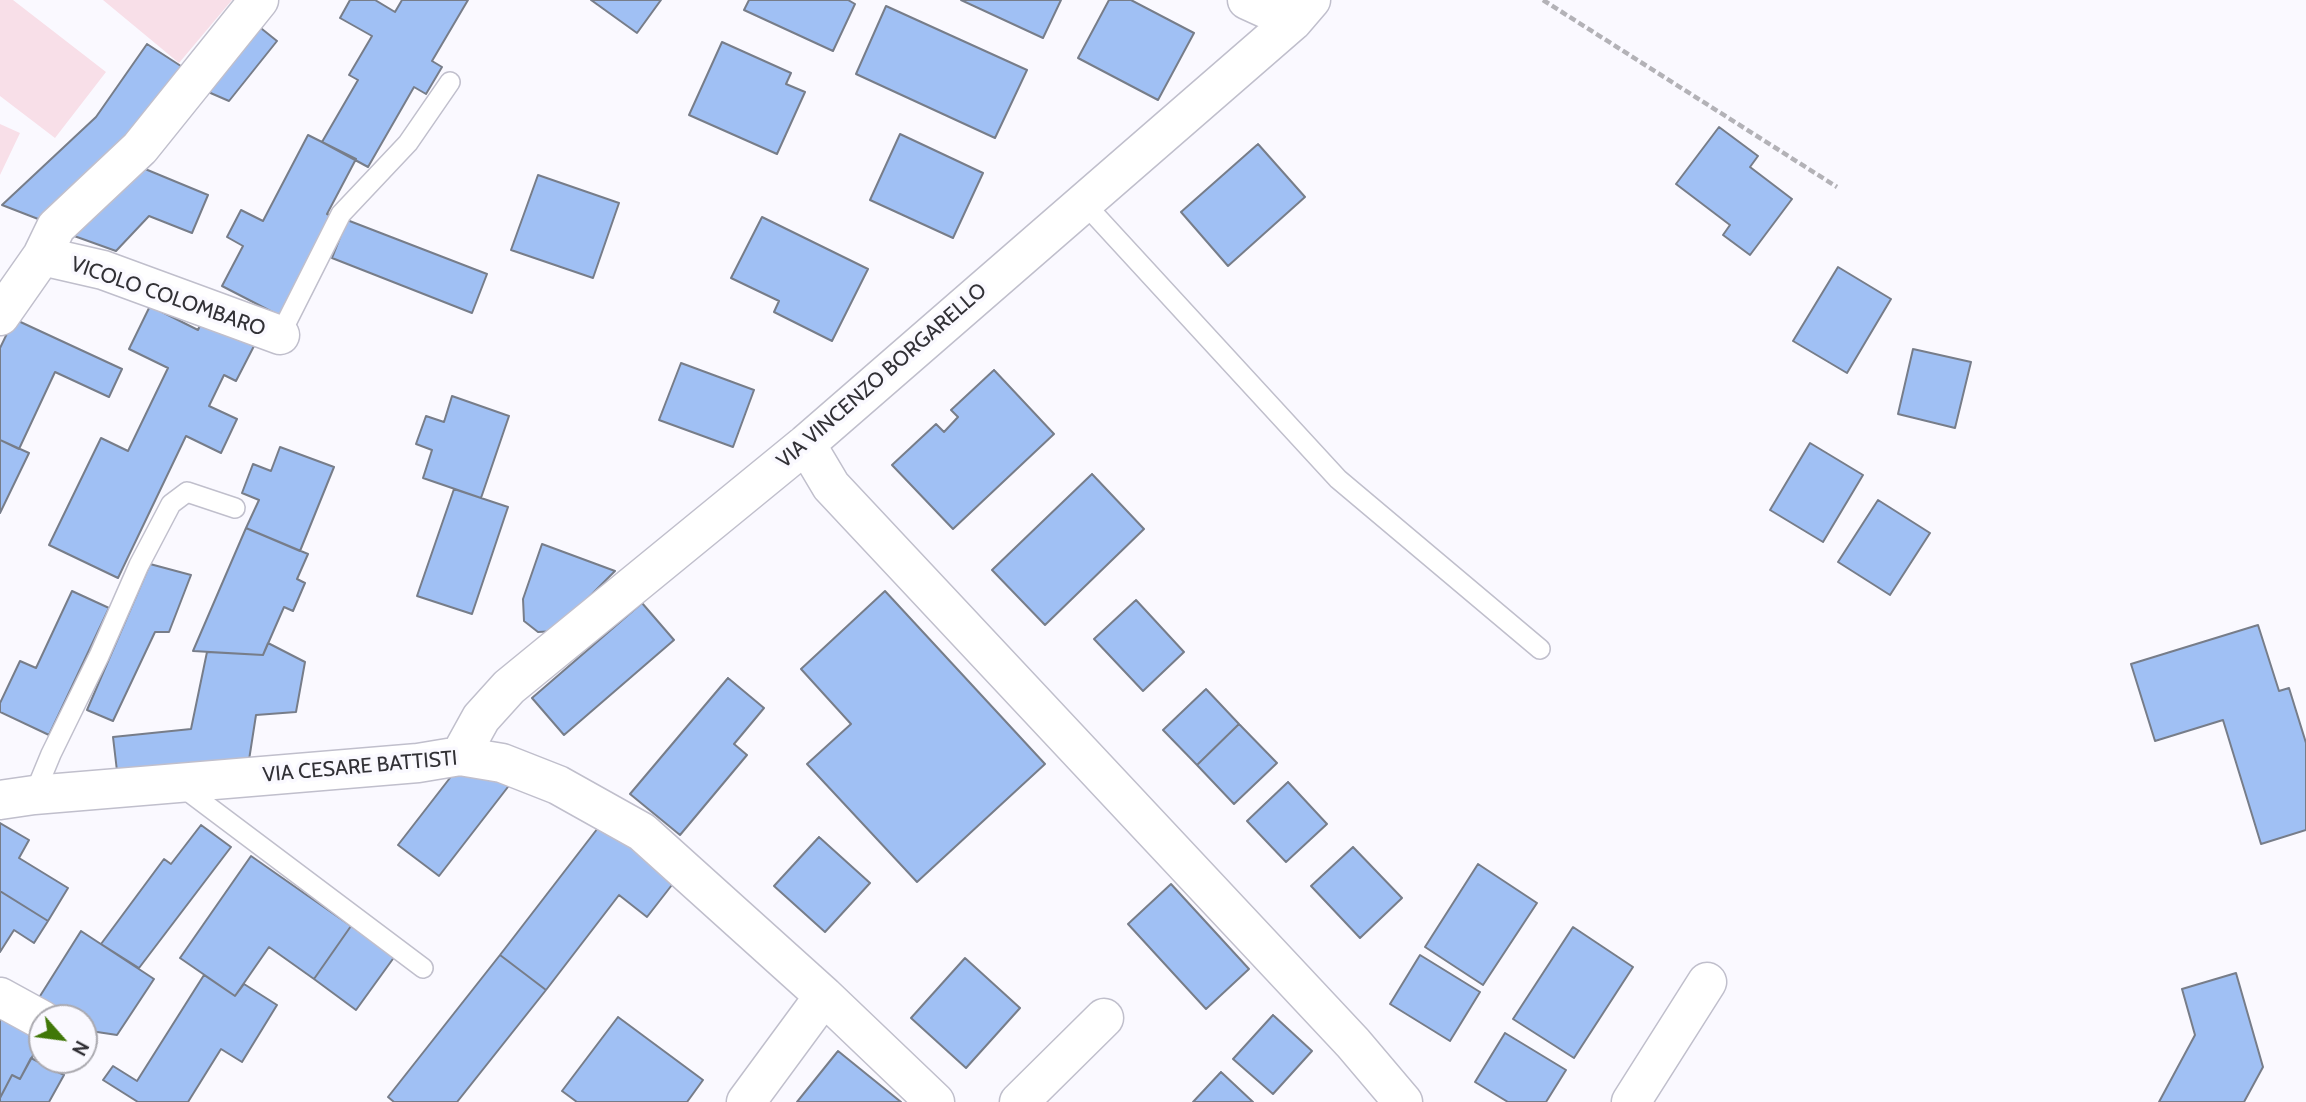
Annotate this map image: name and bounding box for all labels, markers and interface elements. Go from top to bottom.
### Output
street label: VICOLO COLOMBARO [67,252,269,342]
street label: VIA VINCENZO BORGARELLO [772,278,992,474]
street label: VIA CESARE BATTISTI [262,746,458,788]
north arrow [28,1004,98,1074]
text: N [67,1037,94,1059]

